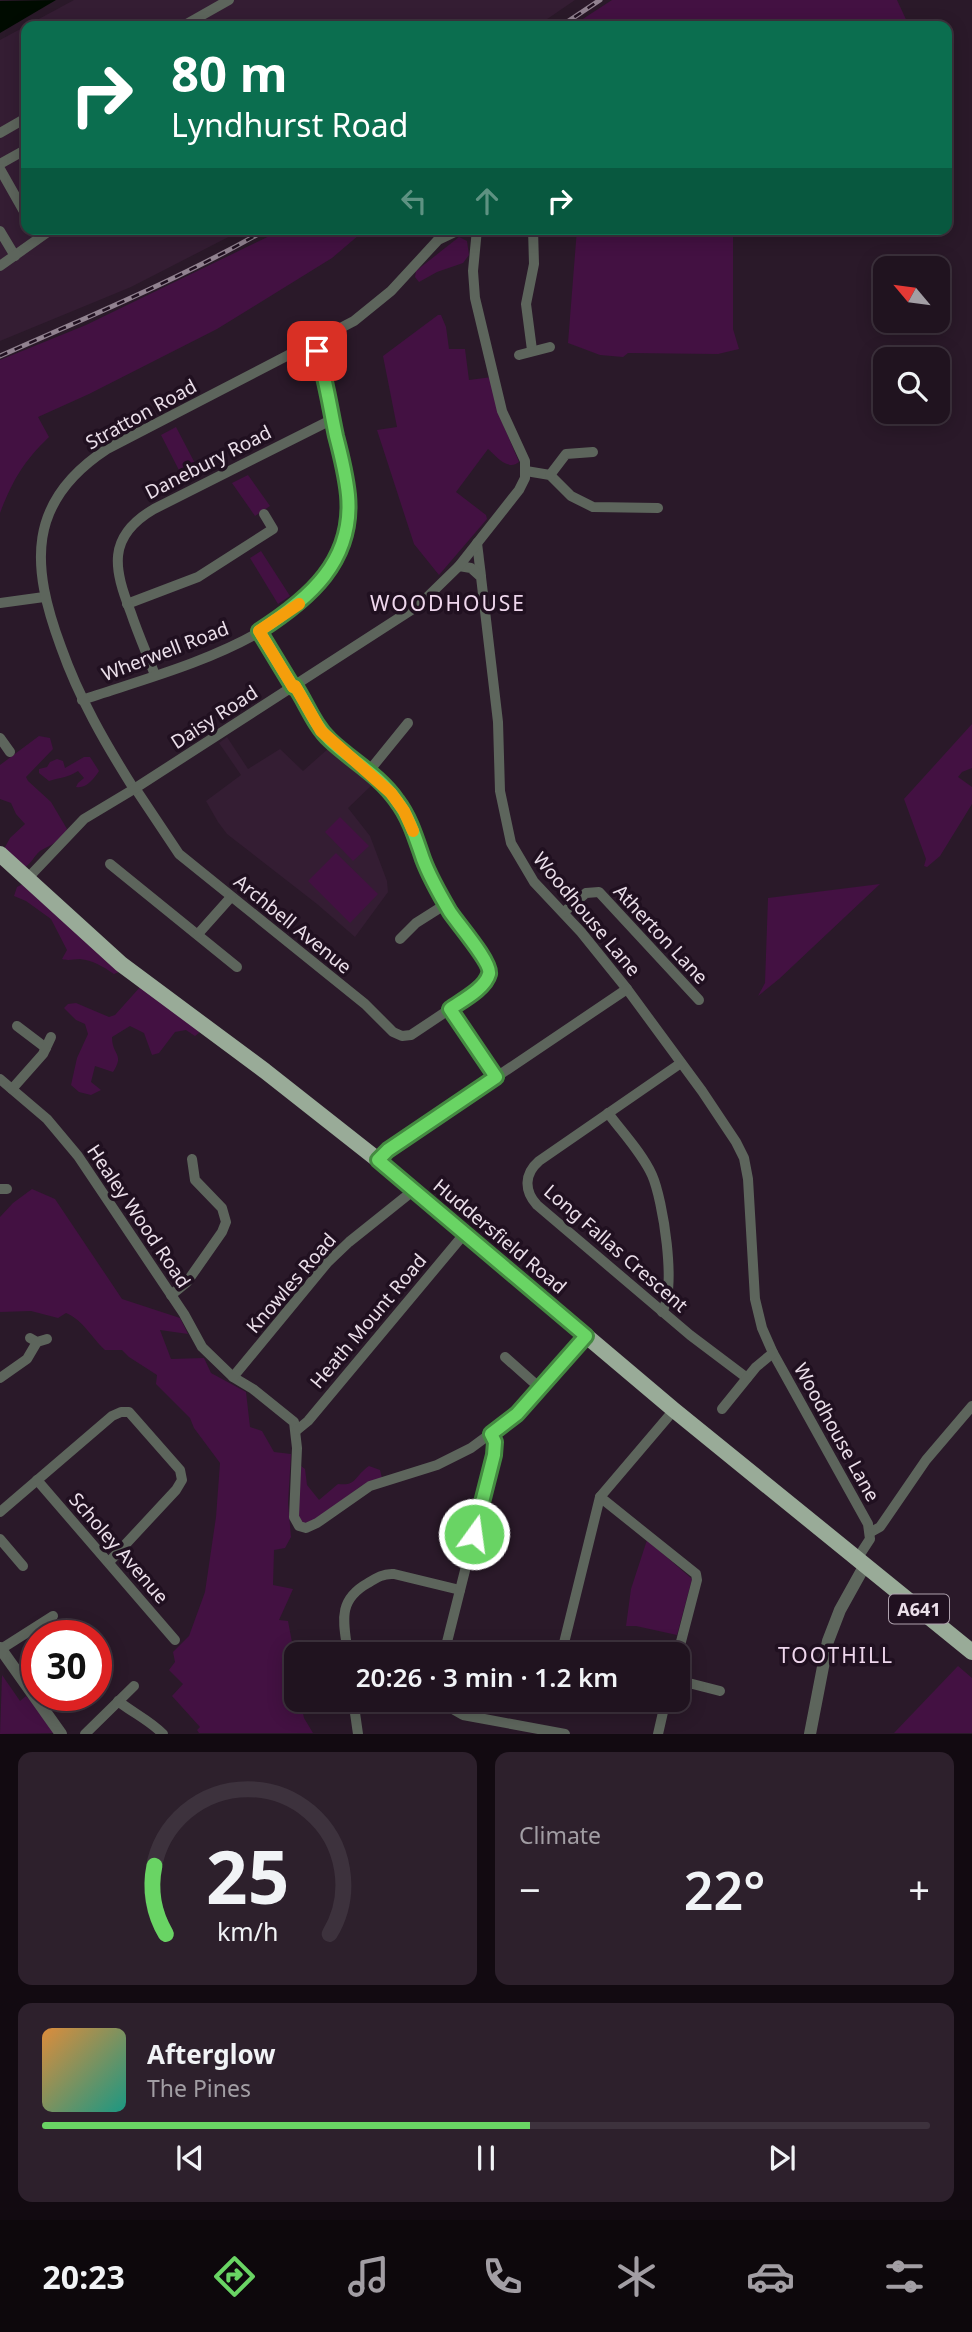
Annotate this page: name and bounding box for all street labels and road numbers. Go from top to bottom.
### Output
street label: Stratton Road [81,373,201,455]
street label: Danebury Road [140,419,276,505]
street label: Wherwell Road [98,615,232,687]
street label: Daisy Road [165,679,263,755]
street label: Woodhouse Lane [527,846,647,982]
street label: Archbell Avenue [229,868,357,980]
street label: Atherton Lane [608,879,714,989]
street label: Healey Wood Road [81,1139,197,1293]
street label: Huddersfield Road [428,1173,572,1299]
street label: Long Fallas Crescent [539,1178,694,1318]
street label: Knowles Road [240,1227,342,1339]
street label: Heath Mount Road [304,1248,432,1394]
street label: Woodhouse Lane [788,1358,886,1506]
street label: Scholey Avenue [63,1487,175,1609]
road number: A641 [889,1594,949,1624]

